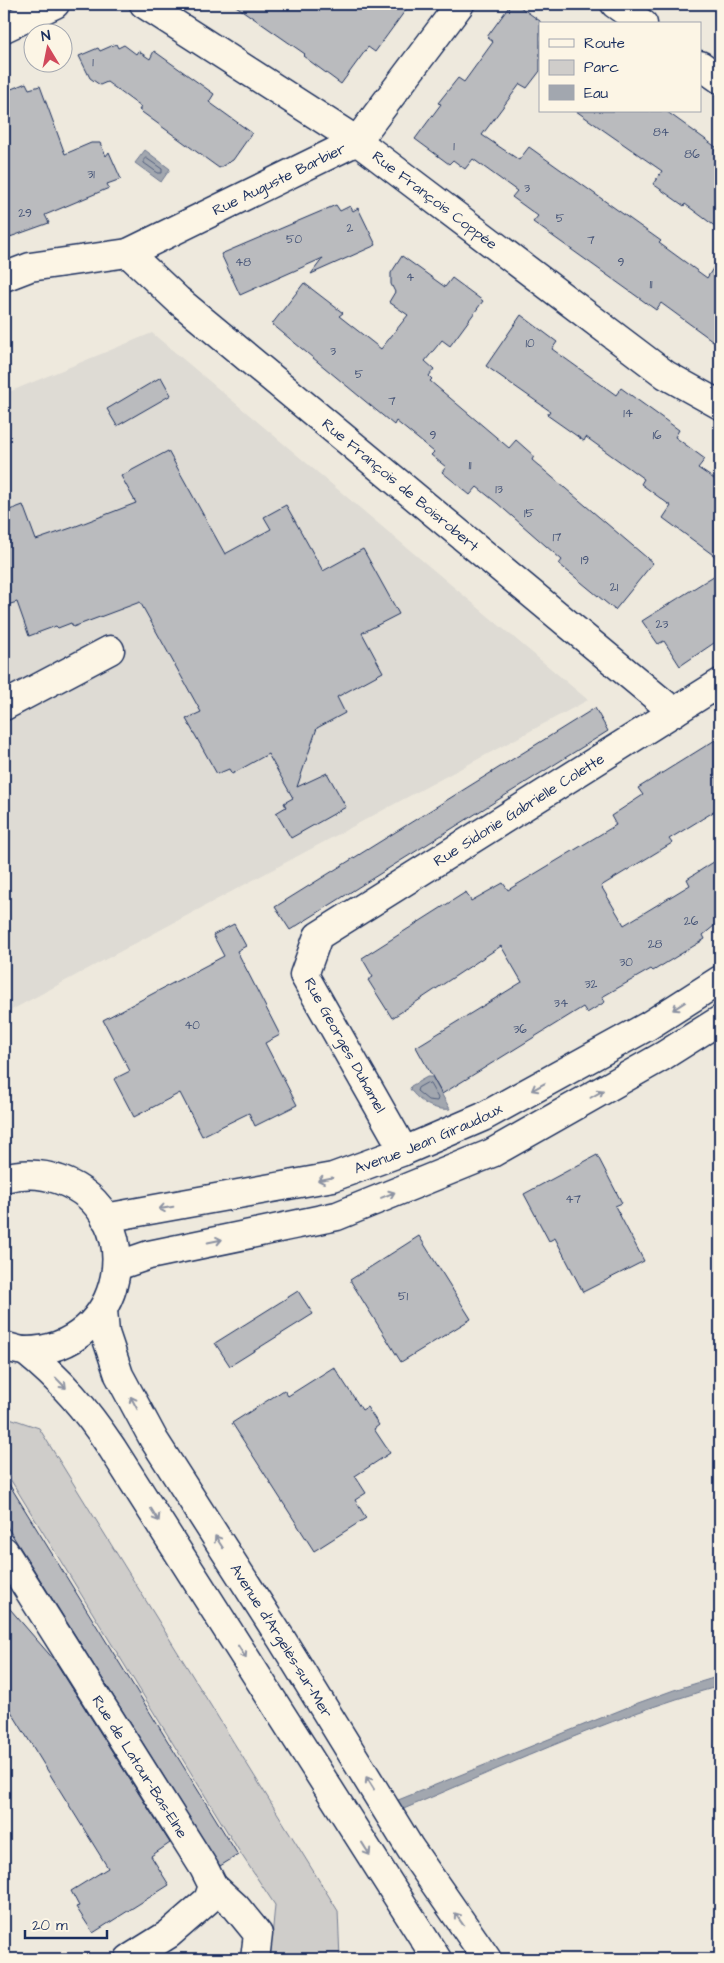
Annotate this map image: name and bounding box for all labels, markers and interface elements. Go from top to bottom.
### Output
north arrow [22,22,72,72]
legend [539,22,702,112]
text: N [40,26,52,47]
text: Route [584,33,625,54]
house number: 1 [92,54,94,71]
text: Parc [584,57,619,78]
text: Eau [584,83,609,104]
house number: 84 [653,124,669,141]
street label: Rue Auguste Barbier [209,138,350,221]
house number: 1 [453,138,455,155]
street label: Rue François Coppée [368,146,502,255]
house number: 86 [684,146,700,163]
house number: 31 [87,166,95,183]
house number: 3 [524,180,530,197]
house number: 29 [18,205,32,222]
house number: 5 [556,210,565,227]
house number: 2 [347,220,354,237]
house number: 50 [286,231,302,248]
house number: 7 [587,232,595,249]
house number: 48 [235,254,251,271]
house number: 9 [618,254,625,271]
house number: 4 [406,269,414,286]
house number: 11 [649,276,653,293]
house number: 10 [525,335,535,352]
house number: 3 [330,343,336,360]
house number: 5 [355,366,364,383]
house number: 7 [388,393,396,410]
house number: 14 [623,405,633,422]
street label: Rue François de Boisrobert [317,414,483,557]
house number: 9 [430,427,437,444]
house number: 16 [652,427,662,444]
house number: 11 [468,457,472,474]
house number: 13 [495,481,503,498]
house number: 15 [524,505,535,522]
house number: 17 [553,529,562,546]
house number: 19 [581,552,589,569]
house number: 21 [610,579,619,596]
house number: 23 [656,616,668,633]
street label: Rue Sidonie Gabrielle Colette [429,748,608,872]
house number: 26 [684,913,699,930]
house number: 28 [648,936,663,953]
house number: 30 [619,954,633,971]
street label: Rue Georges Duhamel [298,974,390,1117]
house number: 32 [585,976,598,993]
house number: 34 [554,995,568,1012]
one-way arrow [673,1001,687,1011]
house number: 40 [184,1017,200,1034]
house number: 36 [513,1021,527,1038]
one-way arrow [531,1082,546,1092]
one-way arrow [589,1088,604,1098]
street label: Avenue Jean Giraudoux [351,1098,507,1179]
one-way arrow [318,1174,334,1184]
one-way arrow [380,1190,395,1199]
house number: 47 [565,1191,581,1208]
one-way arrow [158,1204,174,1213]
one-way arrow [207,1236,223,1245]
house number: 51 [398,1288,408,1305]
one-way arrow [55,1376,67,1389]
one-way arrow [129,1396,138,1411]
one-way arrow [150,1508,160,1522]
one-way arrow [214,1535,224,1549]
street label: Avenue d'Argelès-sur-Mer [225,1560,337,1722]
one-way arrow [237,1645,247,1659]
street label: Rue de Latour-Bas-Elne [87,1692,192,1842]
one-way arrow [365,1777,375,1791]
one-way arrow [361,1842,371,1856]
scale bar [25,1908,108,1940]
one-way arrow [454,1912,464,1926]
text: 20 m [32,1915,68,1936]

